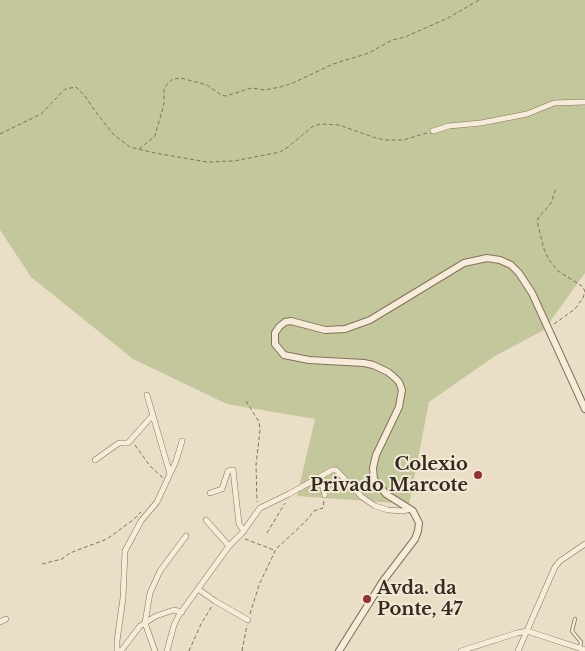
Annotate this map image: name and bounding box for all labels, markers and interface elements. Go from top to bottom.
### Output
place label: Colexio Privado Marcote [310,454,468,496]
marker: Colexio Privado Marcote [472,469,484,481]
place label: Avda. da Ponte, 47 [377,578,463,620]
marker: Avda. da Ponte, 47 [361,593,373,605]

